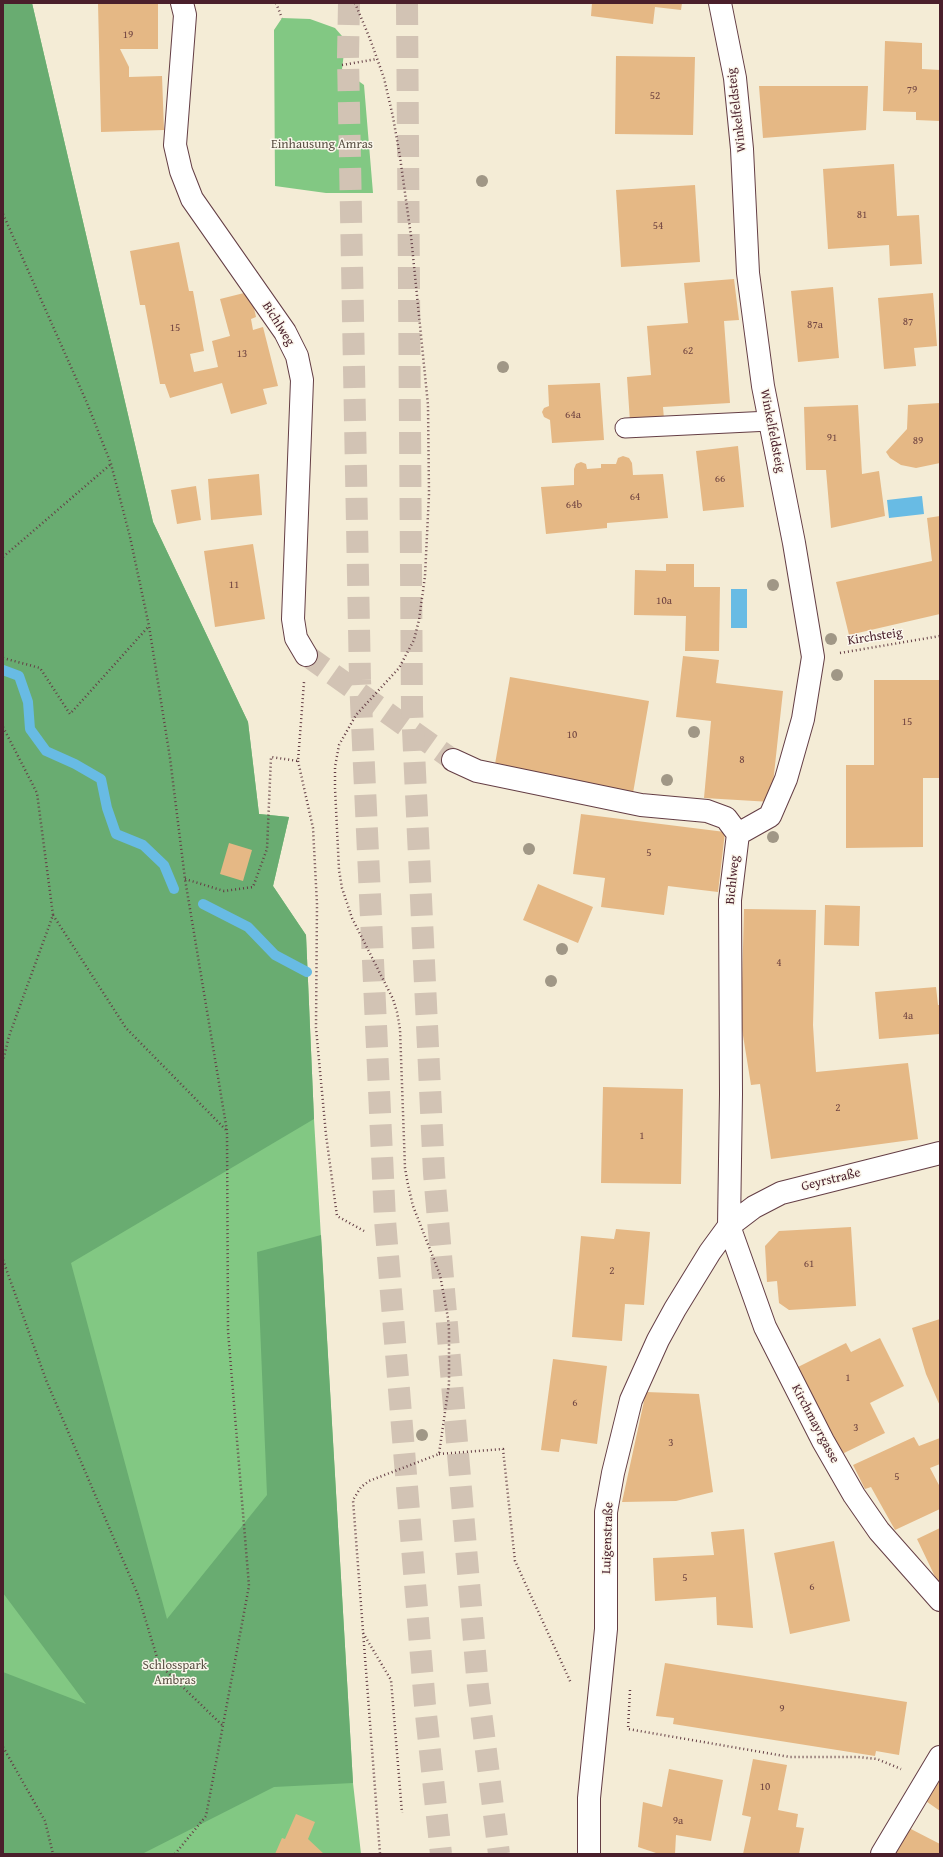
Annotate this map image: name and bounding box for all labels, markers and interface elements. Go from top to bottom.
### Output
house number: 19 [123,28,133,42]
street label: Winkelfeldsteig [724,67,750,153]
house number: 79 [907,83,917,97]
house number: 52 [650,89,660,103]
park label: Einhausung Amras [271,137,373,153]
house number: 81 [857,208,867,222]
house number: 54 [653,219,663,233]
street label: Bichlweg [258,299,298,349]
house number: 87 [903,315,913,329]
house number: 87a [807,318,823,332]
house number: 15 [170,321,180,335]
house number: 62 [683,344,693,358]
house number: 13 [237,347,247,361]
street label: Winkelfeldsteig [756,388,788,474]
house number: 64a [565,408,581,422]
house number: 91 [827,431,837,445]
house number: 89 [913,434,923,448]
house number: 66 [715,472,725,486]
house number: 64 [630,490,640,504]
house number: 64b [566,498,582,512]
house number: 11 [229,578,239,592]
house number: 10a [656,594,672,608]
street label: Kirchsteig [846,625,904,649]
house number: 15 [902,715,912,729]
house number: 10 [567,728,577,742]
house number: 8 [739,753,745,767]
house number: 5 [646,846,652,860]
street label: Bichlweg [723,855,743,905]
house number: 4 [776,956,782,970]
house number: 4a [903,1009,913,1023]
house number: 2 [835,1101,841,1115]
house number: 1 [639,1129,645,1143]
street label: Geyrstraße [800,1165,862,1195]
house number: 61 [804,1257,814,1271]
house number: 2 [609,1264,615,1278]
house number: 1 [845,1371,851,1385]
street label: Kirchmayrgasse [788,1382,842,1466]
house number: 6 [572,1396,578,1410]
house number: 3 [853,1421,859,1435]
house number: 3 [668,1436,674,1450]
house number: 5 [894,1470,900,1484]
street label: Luigenstraße [599,1502,617,1574]
house number: 5 [682,1571,688,1585]
house number: 6 [809,1580,815,1594]
park label: Schlosspark Ambras [143,1658,207,1689]
house number: 9 [779,1702,785,1716]
house number: 10 [760,1780,770,1794]
house number: 9a [673,1814,683,1828]

